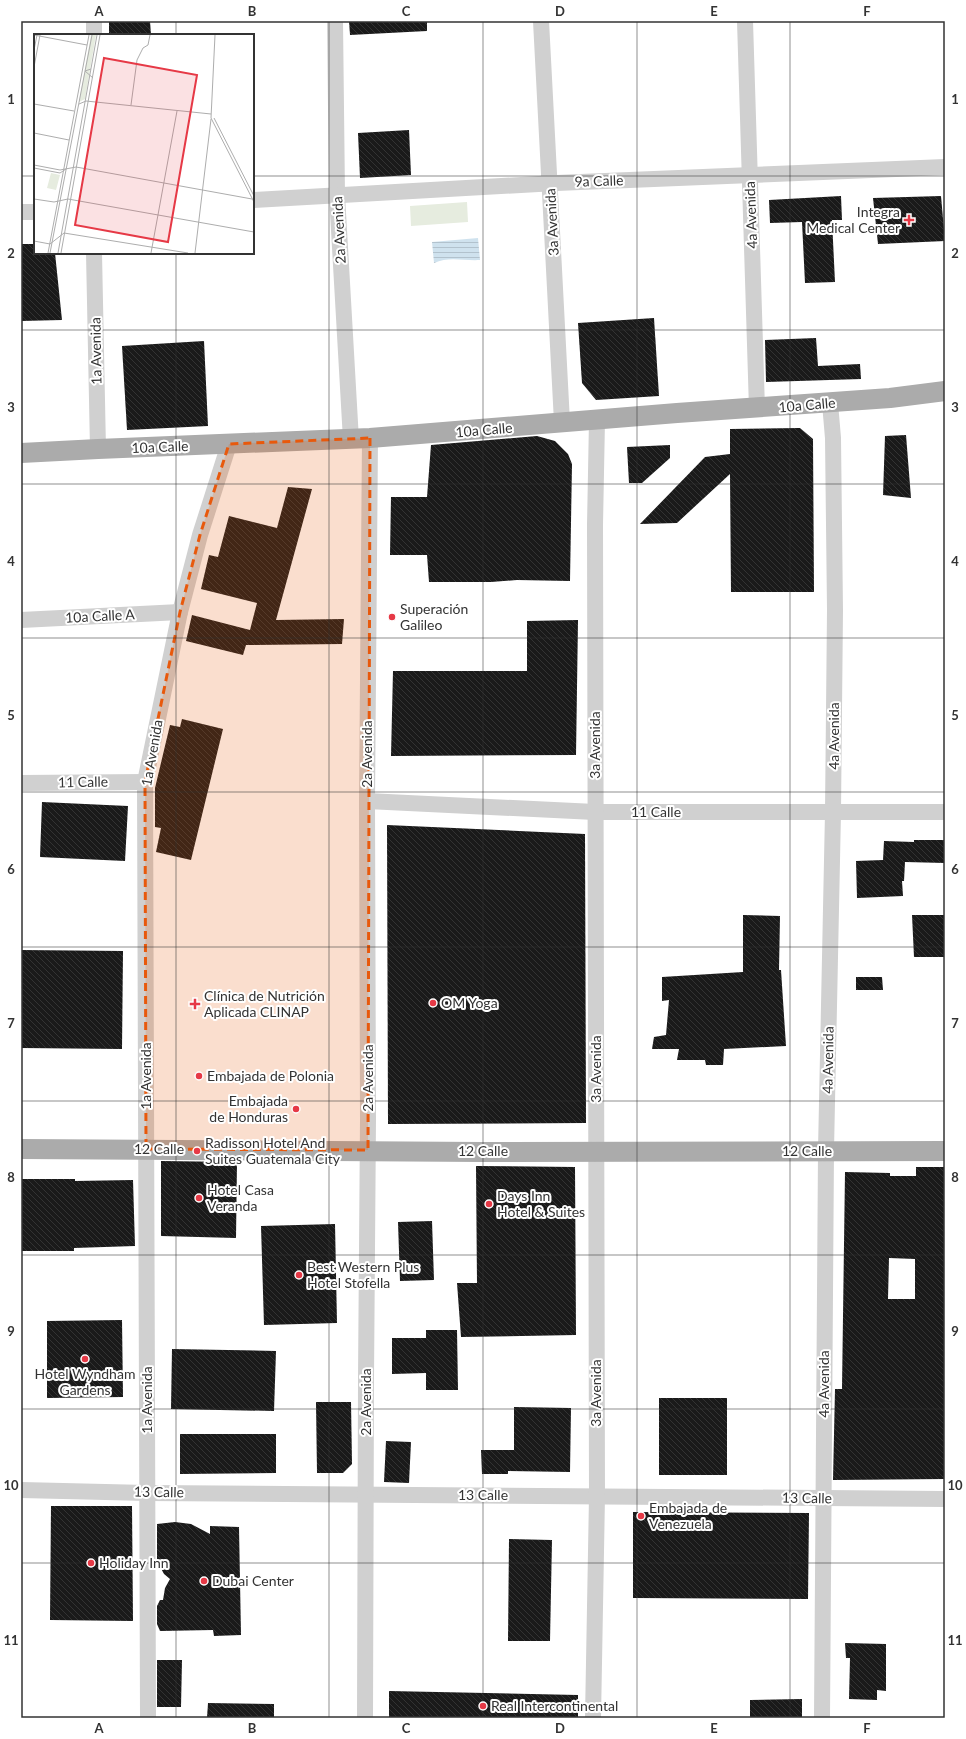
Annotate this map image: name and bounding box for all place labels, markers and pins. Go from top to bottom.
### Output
place label: Integra Medical Center [806,203,900,236]
marker: Integra Medical Center [903,214,915,226]
place label: Superación Galileo [400,600,468,633]
marker: Superación Galileo [387,612,397,622]
place label: Clínica de Nutrición Aplicada CLINAP [204,987,325,1020]
place label: OM Yoga [441,994,498,1011]
marker: Clínica de Nutrición Aplicada CLINAP [189,998,201,1010]
marker: OM Yoga [428,998,438,1008]
place label: Embajada de Polonia [207,1067,334,1084]
marker: Embajada de Polonia [194,1071,204,1081]
place label: Embajada de Honduras [209,1092,288,1125]
marker: Embajada de Honduras [291,1104,301,1114]
place label: Radisson Hotel And Suites Guatemala City [205,1134,341,1167]
marker: Radisson Hotel And Suites Guatemala City [192,1146,202,1156]
place label: Hotel Casa Veranda [207,1181,274,1214]
place label: Days Inn Hotel & Suites [497,1187,585,1220]
marker: Hotel Casa Veranda [194,1193,204,1203]
marker: Days Inn Hotel & Suites [484,1199,494,1209]
place label: Best Western Plus Hotel Stofella [307,1258,419,1291]
marker: Best Western Plus Hotel Stofella [294,1270,304,1280]
marker: Hotel Wyndham Gardens [80,1354,90,1364]
place label: Hotel Wyndham Gardens [35,1365,135,1398]
place label: Embajada de Venezuela [649,1499,727,1532]
marker: Embajada de Venezuela [636,1511,646,1521]
place label: Holiday Inn [99,1554,169,1571]
marker: Holiday Inn [86,1558,96,1568]
place label: Dubai Center [212,1572,294,1589]
marker: Dubai Center [199,1576,209,1586]
place label: Real Intercontinental [491,1697,618,1714]
marker: Real Intercontinental [478,1701,488,1711]

